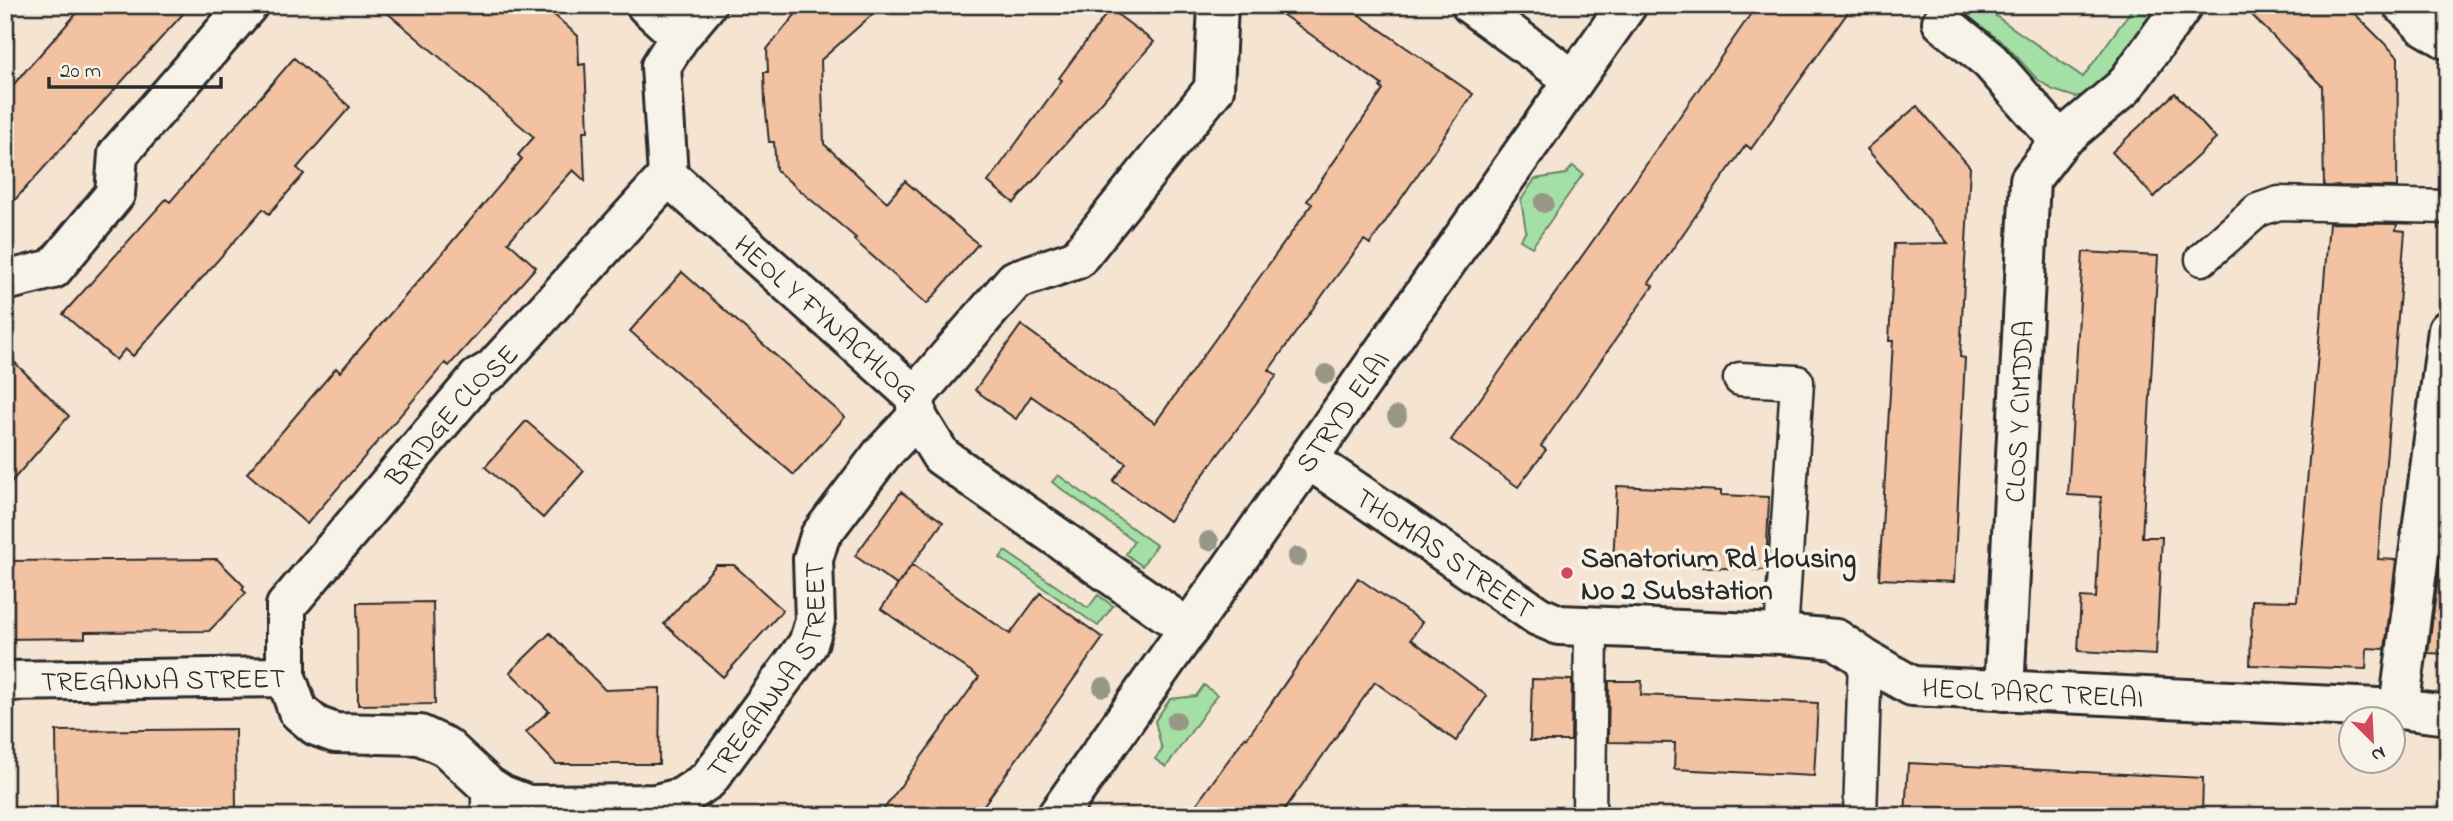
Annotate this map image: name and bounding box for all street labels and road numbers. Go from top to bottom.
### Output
street label: HEOL Y FYNACHLOG [723,227,925,413]
street label: CLOS Y CIMDDA [1997,319,2047,504]
street label: BRIDGE CLOSE [377,336,530,498]
street label: STRYD ELAI [1287,344,1402,483]
street label: THOMAS STREET [1345,479,1541,631]
street label: TREGANNA STREET [699,561,839,788]
street label: TREGANNA STREET [40,660,286,704]
street label: HEOL PARC TRELAI [1921,669,2144,721]

